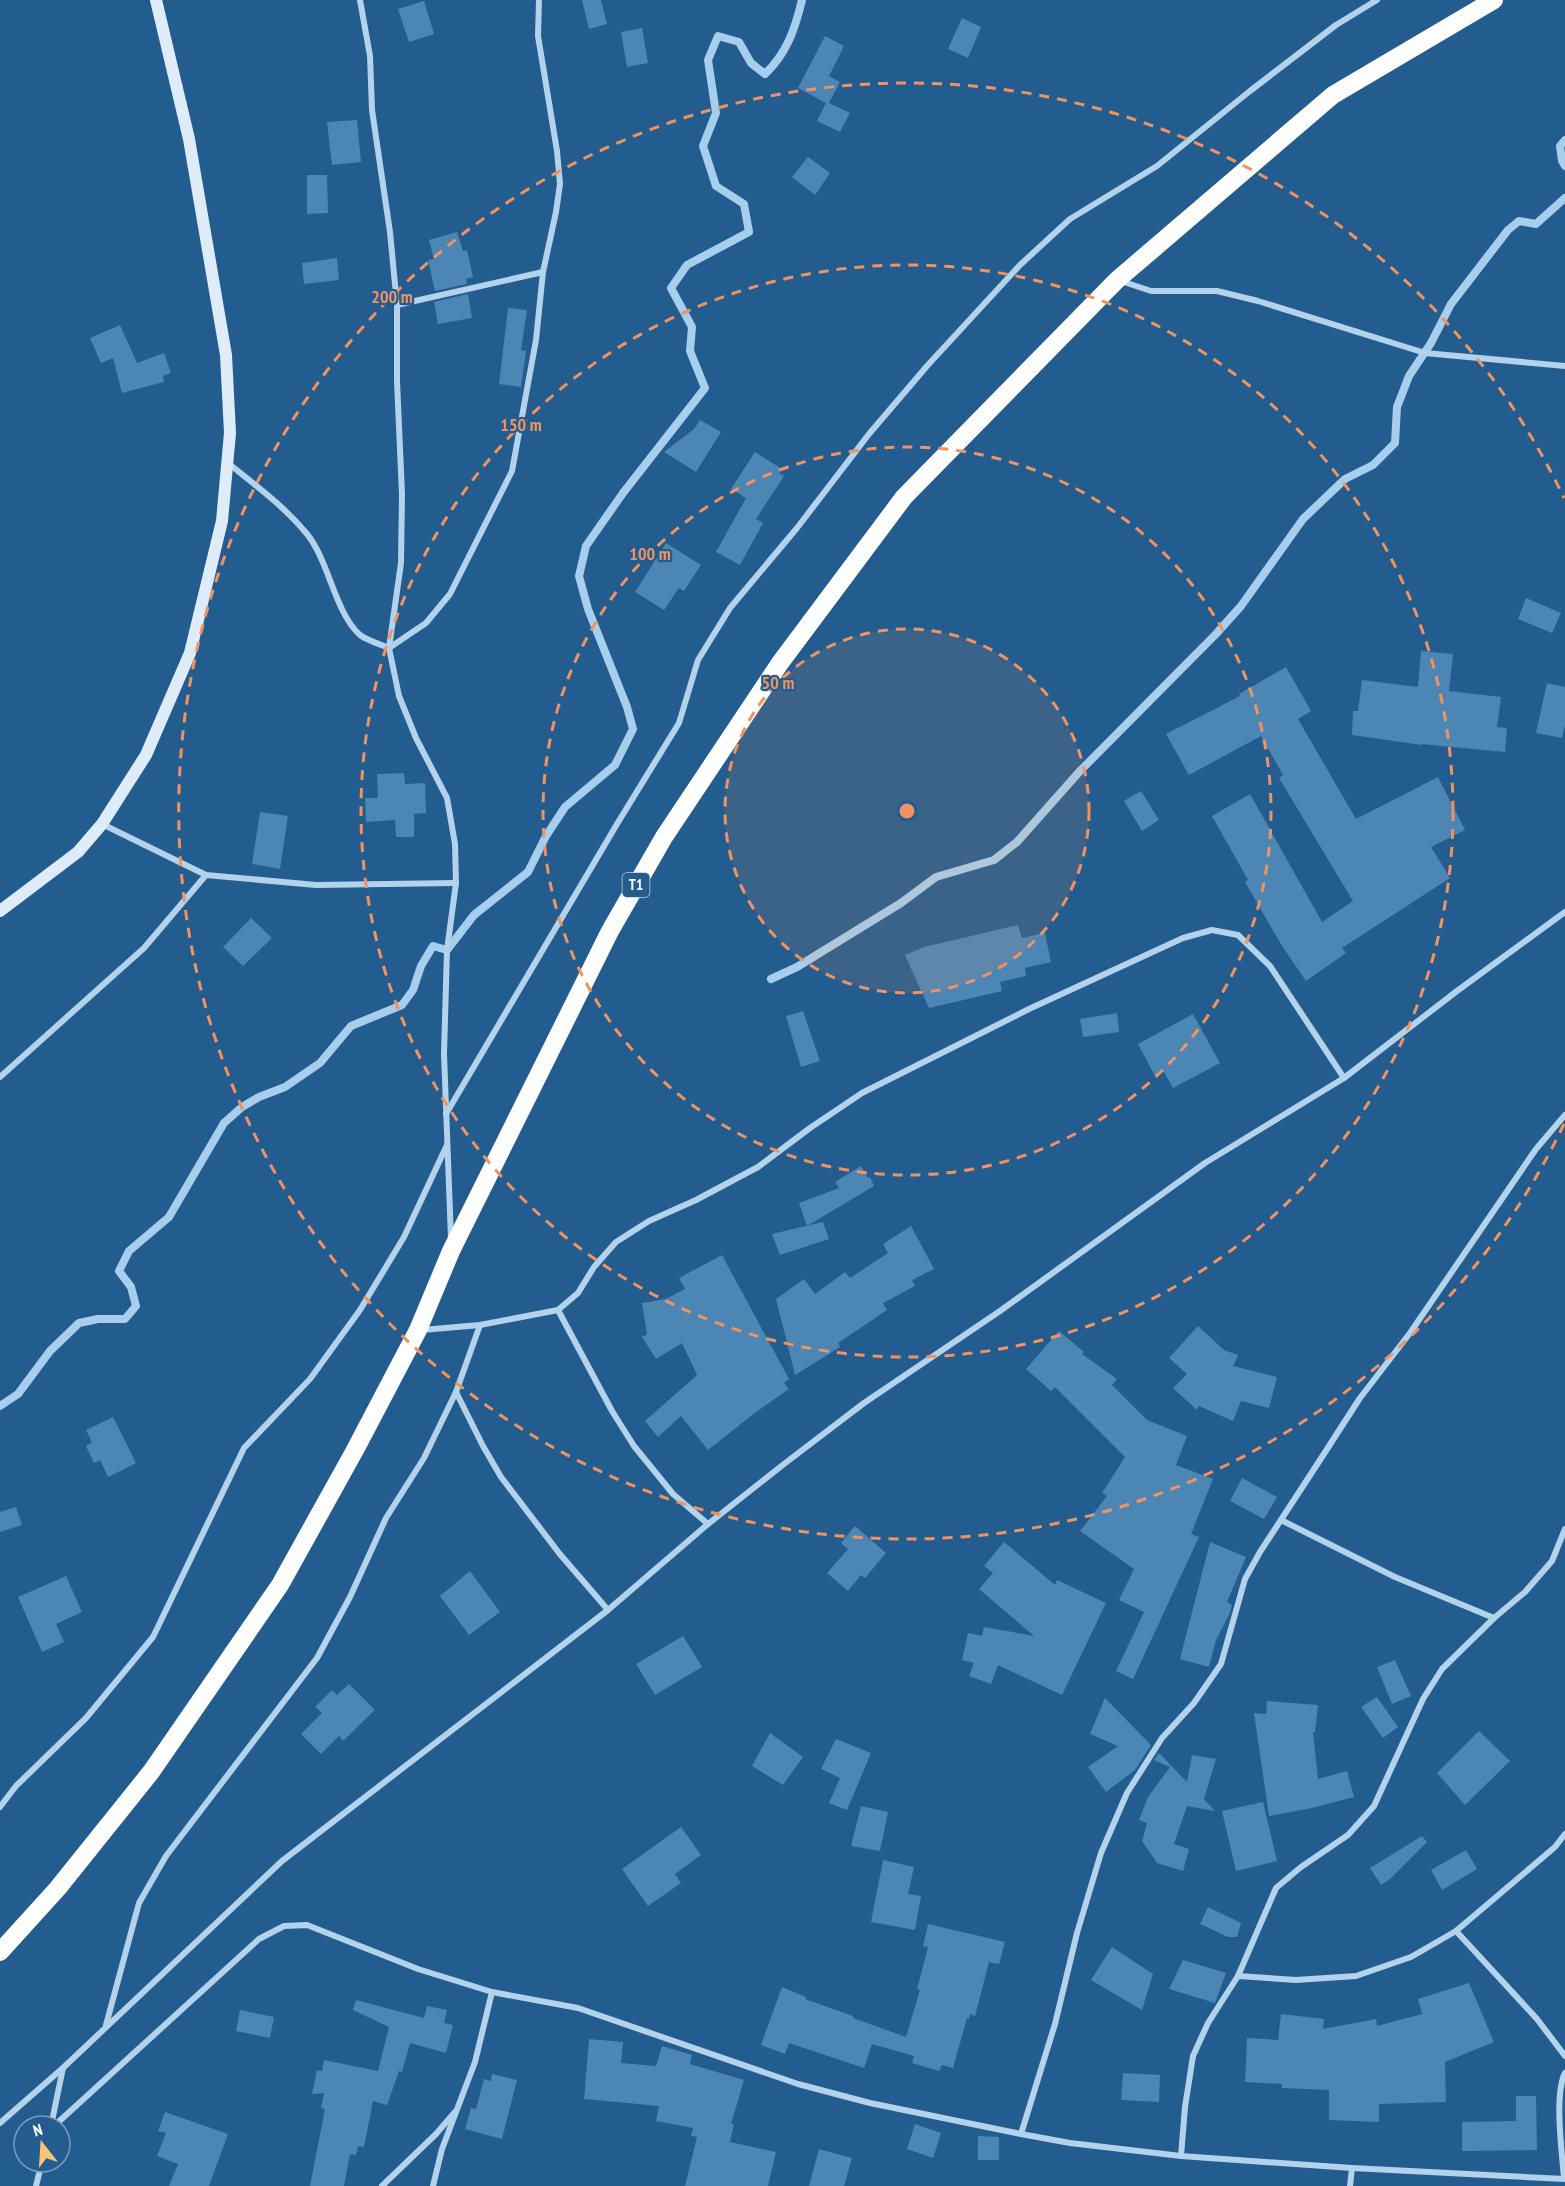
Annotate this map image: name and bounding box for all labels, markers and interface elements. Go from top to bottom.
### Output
text: 200 m [371,285,413,308]
text: 150 m [500,413,542,436]
text: 100 m [629,542,671,565]
text: 50 m [762,671,794,694]
centre of rings [897,801,917,821]
road number: T1 [622,873,650,897]
north arrow [12,2114,72,2174]
text: N [31,2119,45,2140]

